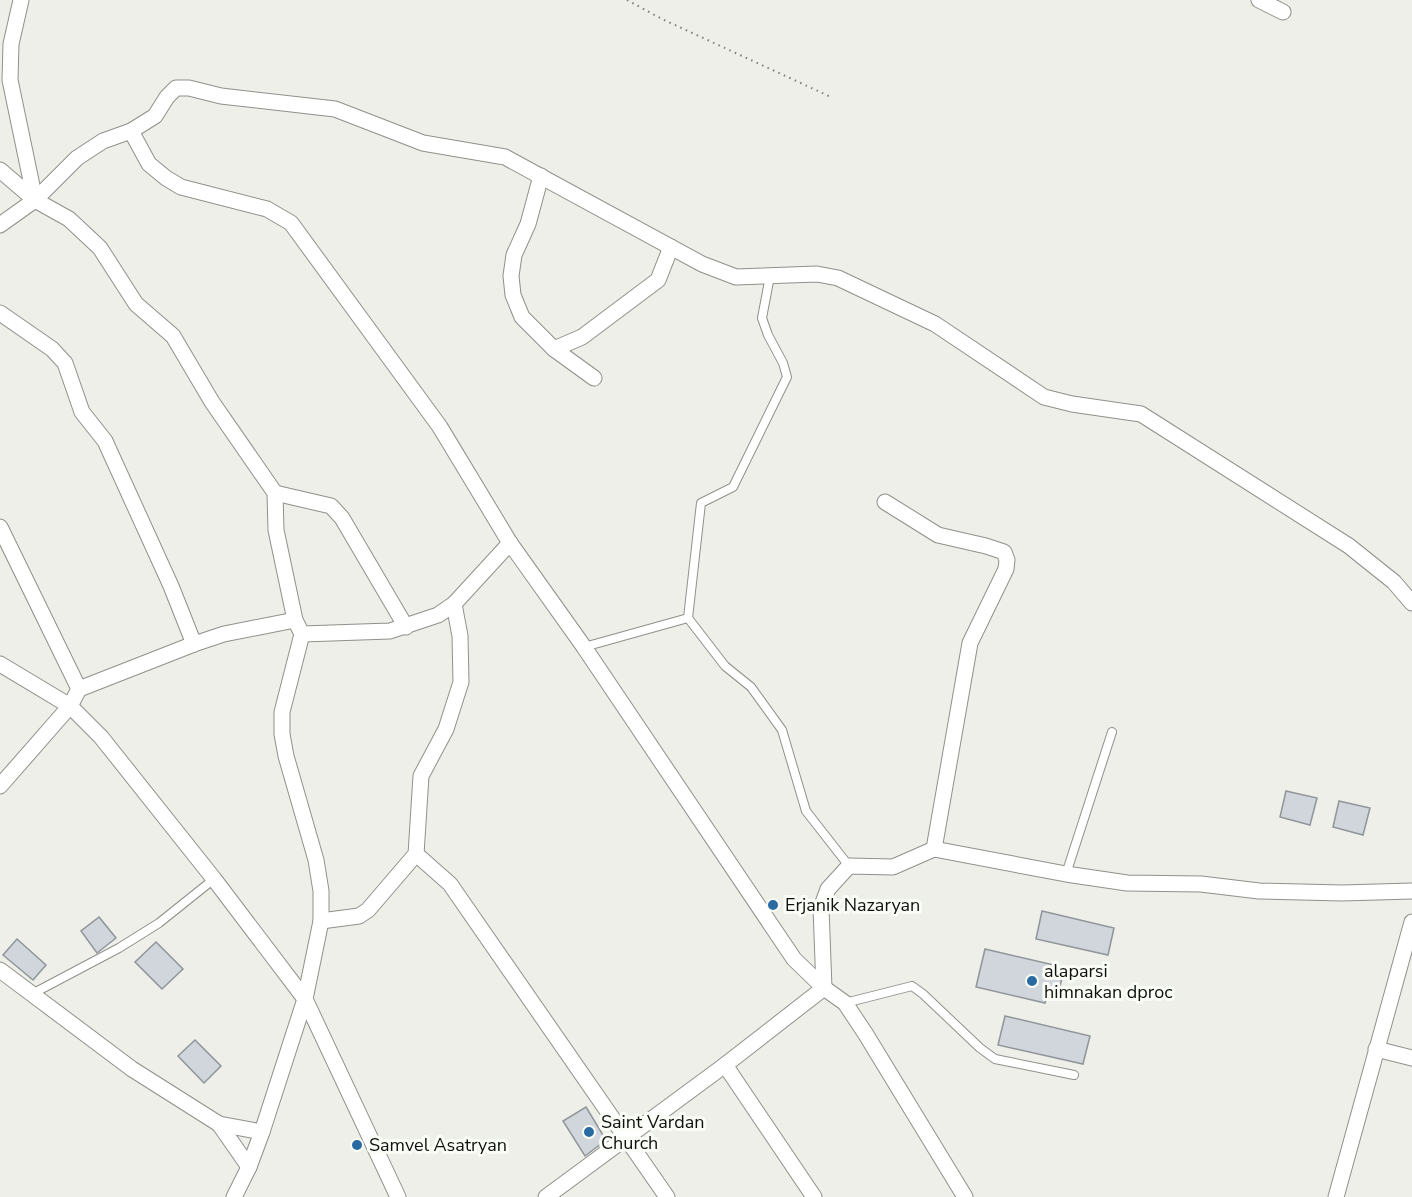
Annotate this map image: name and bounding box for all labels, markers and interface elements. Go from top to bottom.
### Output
place label: Erjanik Nazaryan [785,893,920,917]
marker: Erjanik Nazaryan [766,898,780,912]
place label: alaparsi himnakan dproc [1044,959,1173,1004]
marker: alaparsi himnakan dproc [1025,974,1039,988]
place label: Saint Vardan Church [601,1110,704,1155]
marker: Saint Vardan Church [582,1125,596,1139]
place label: Samvel Asatryan [369,1133,507,1157]
marker: Samvel Asatryan [350,1138,364,1152]

